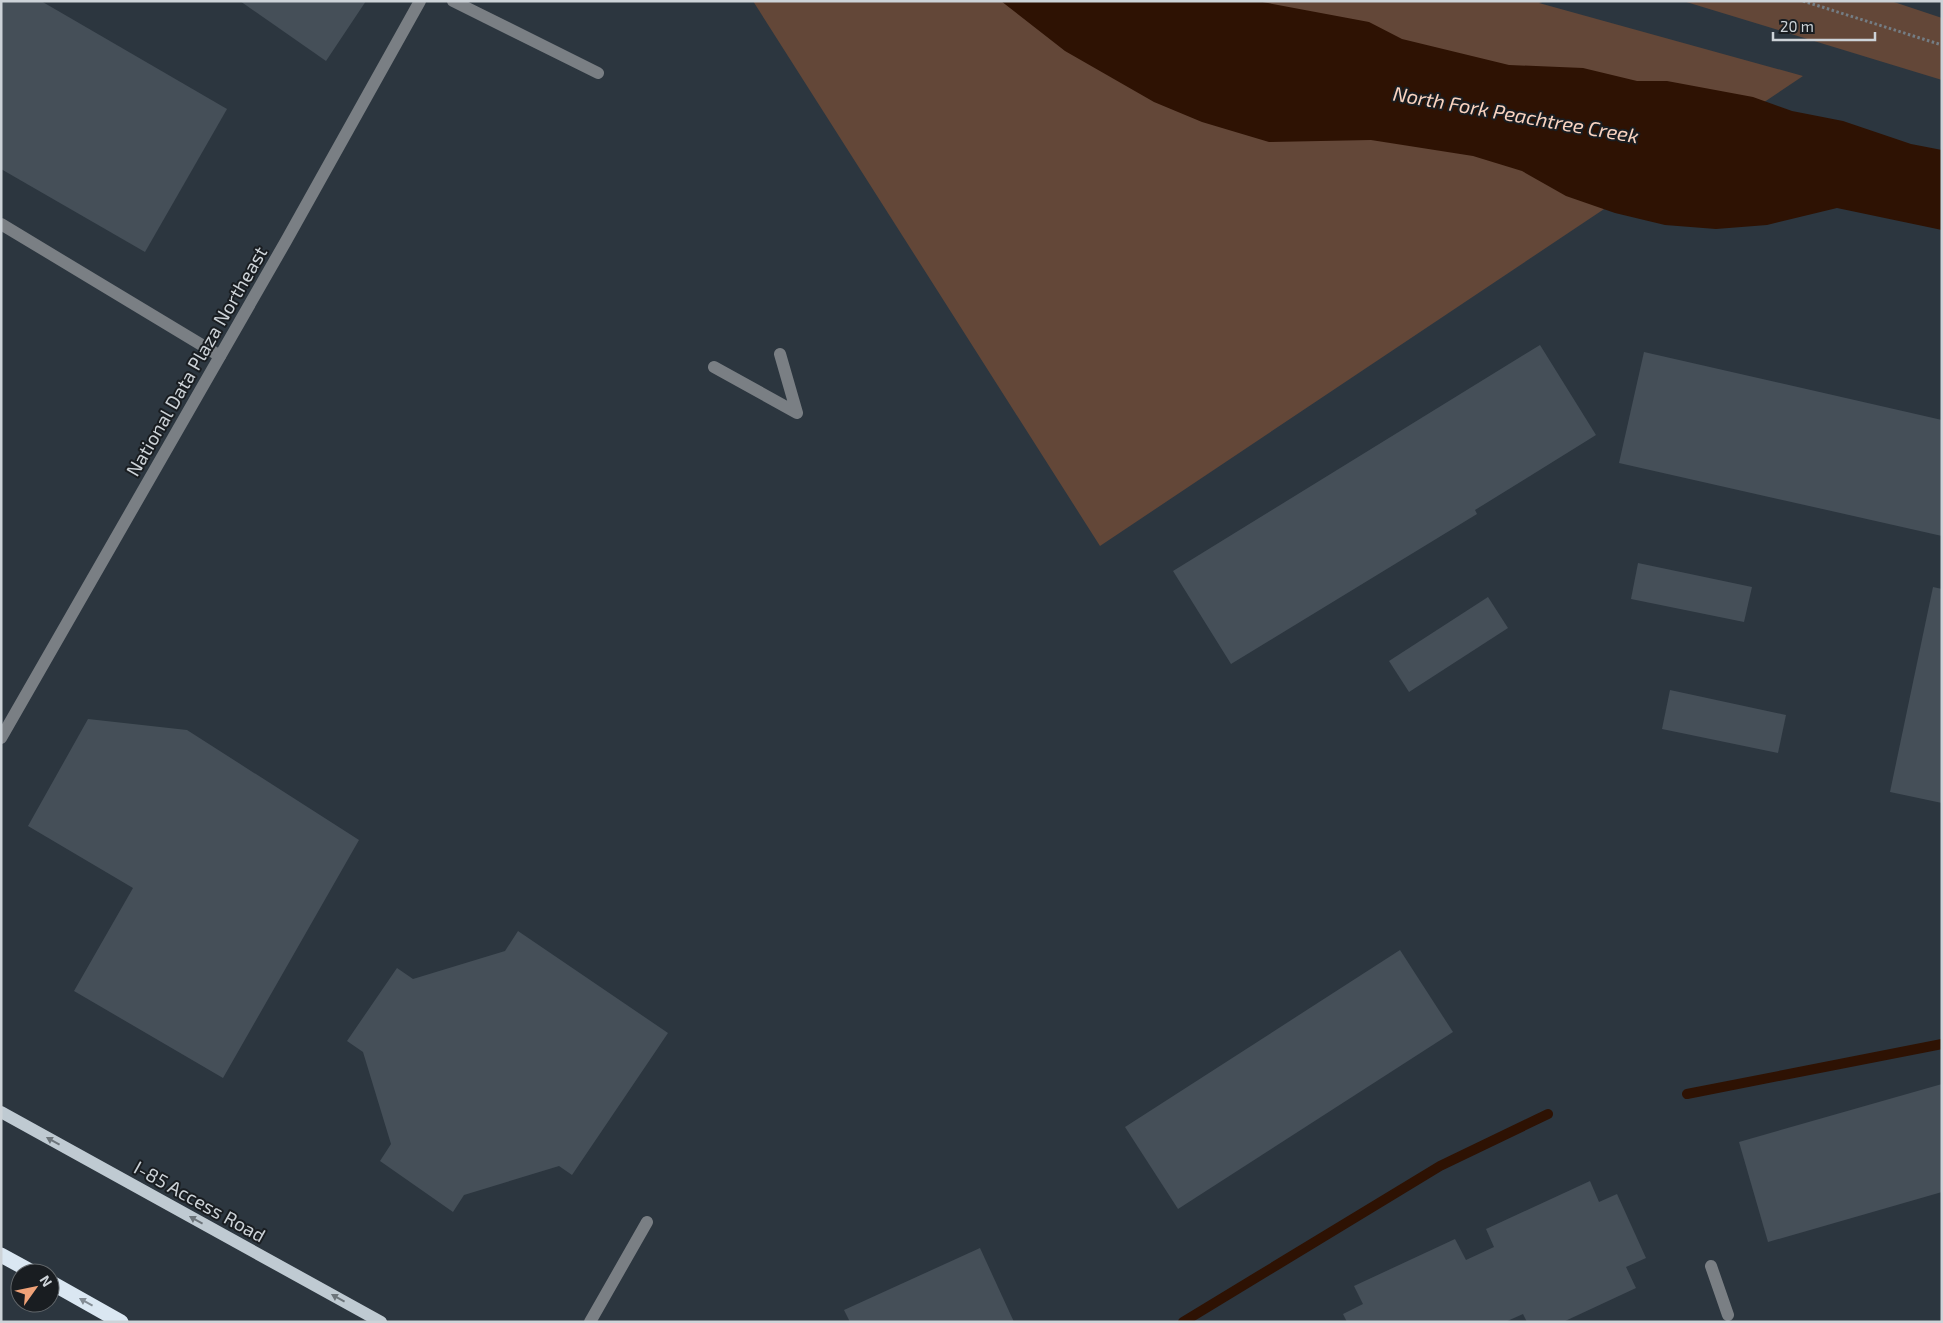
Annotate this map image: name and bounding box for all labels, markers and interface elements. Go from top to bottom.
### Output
scale bar [1773,10,1876,42]
text: 20 m [1780,17,1814,35]
water label: North Fork Peachtree Creek [1391,81,1641,147]
street label: National Data Plaza Northeast [121,242,271,480]
one-way arrow [46,1137,61,1145]
street label: I-85 Access Road [130,1155,270,1247]
one-way arrow [189,1215,202,1224]
north arrow [10,1263,60,1313]
text: N [36,1272,56,1290]
one-way arrow [331,1294,345,1302]
one-way arrow [79,1297,92,1306]

